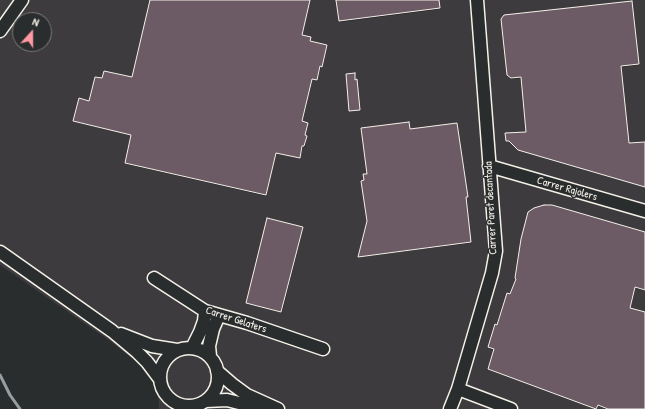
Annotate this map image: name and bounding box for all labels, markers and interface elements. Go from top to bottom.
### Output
north arrow [12,12,52,52]
text: N [31,14,41,29]
street label: Carrer Paret decantada [482,161,500,255]
street label: Carrer Rajolers [535,174,599,204]
street label: Carrer Gelaters [204,304,268,336]

